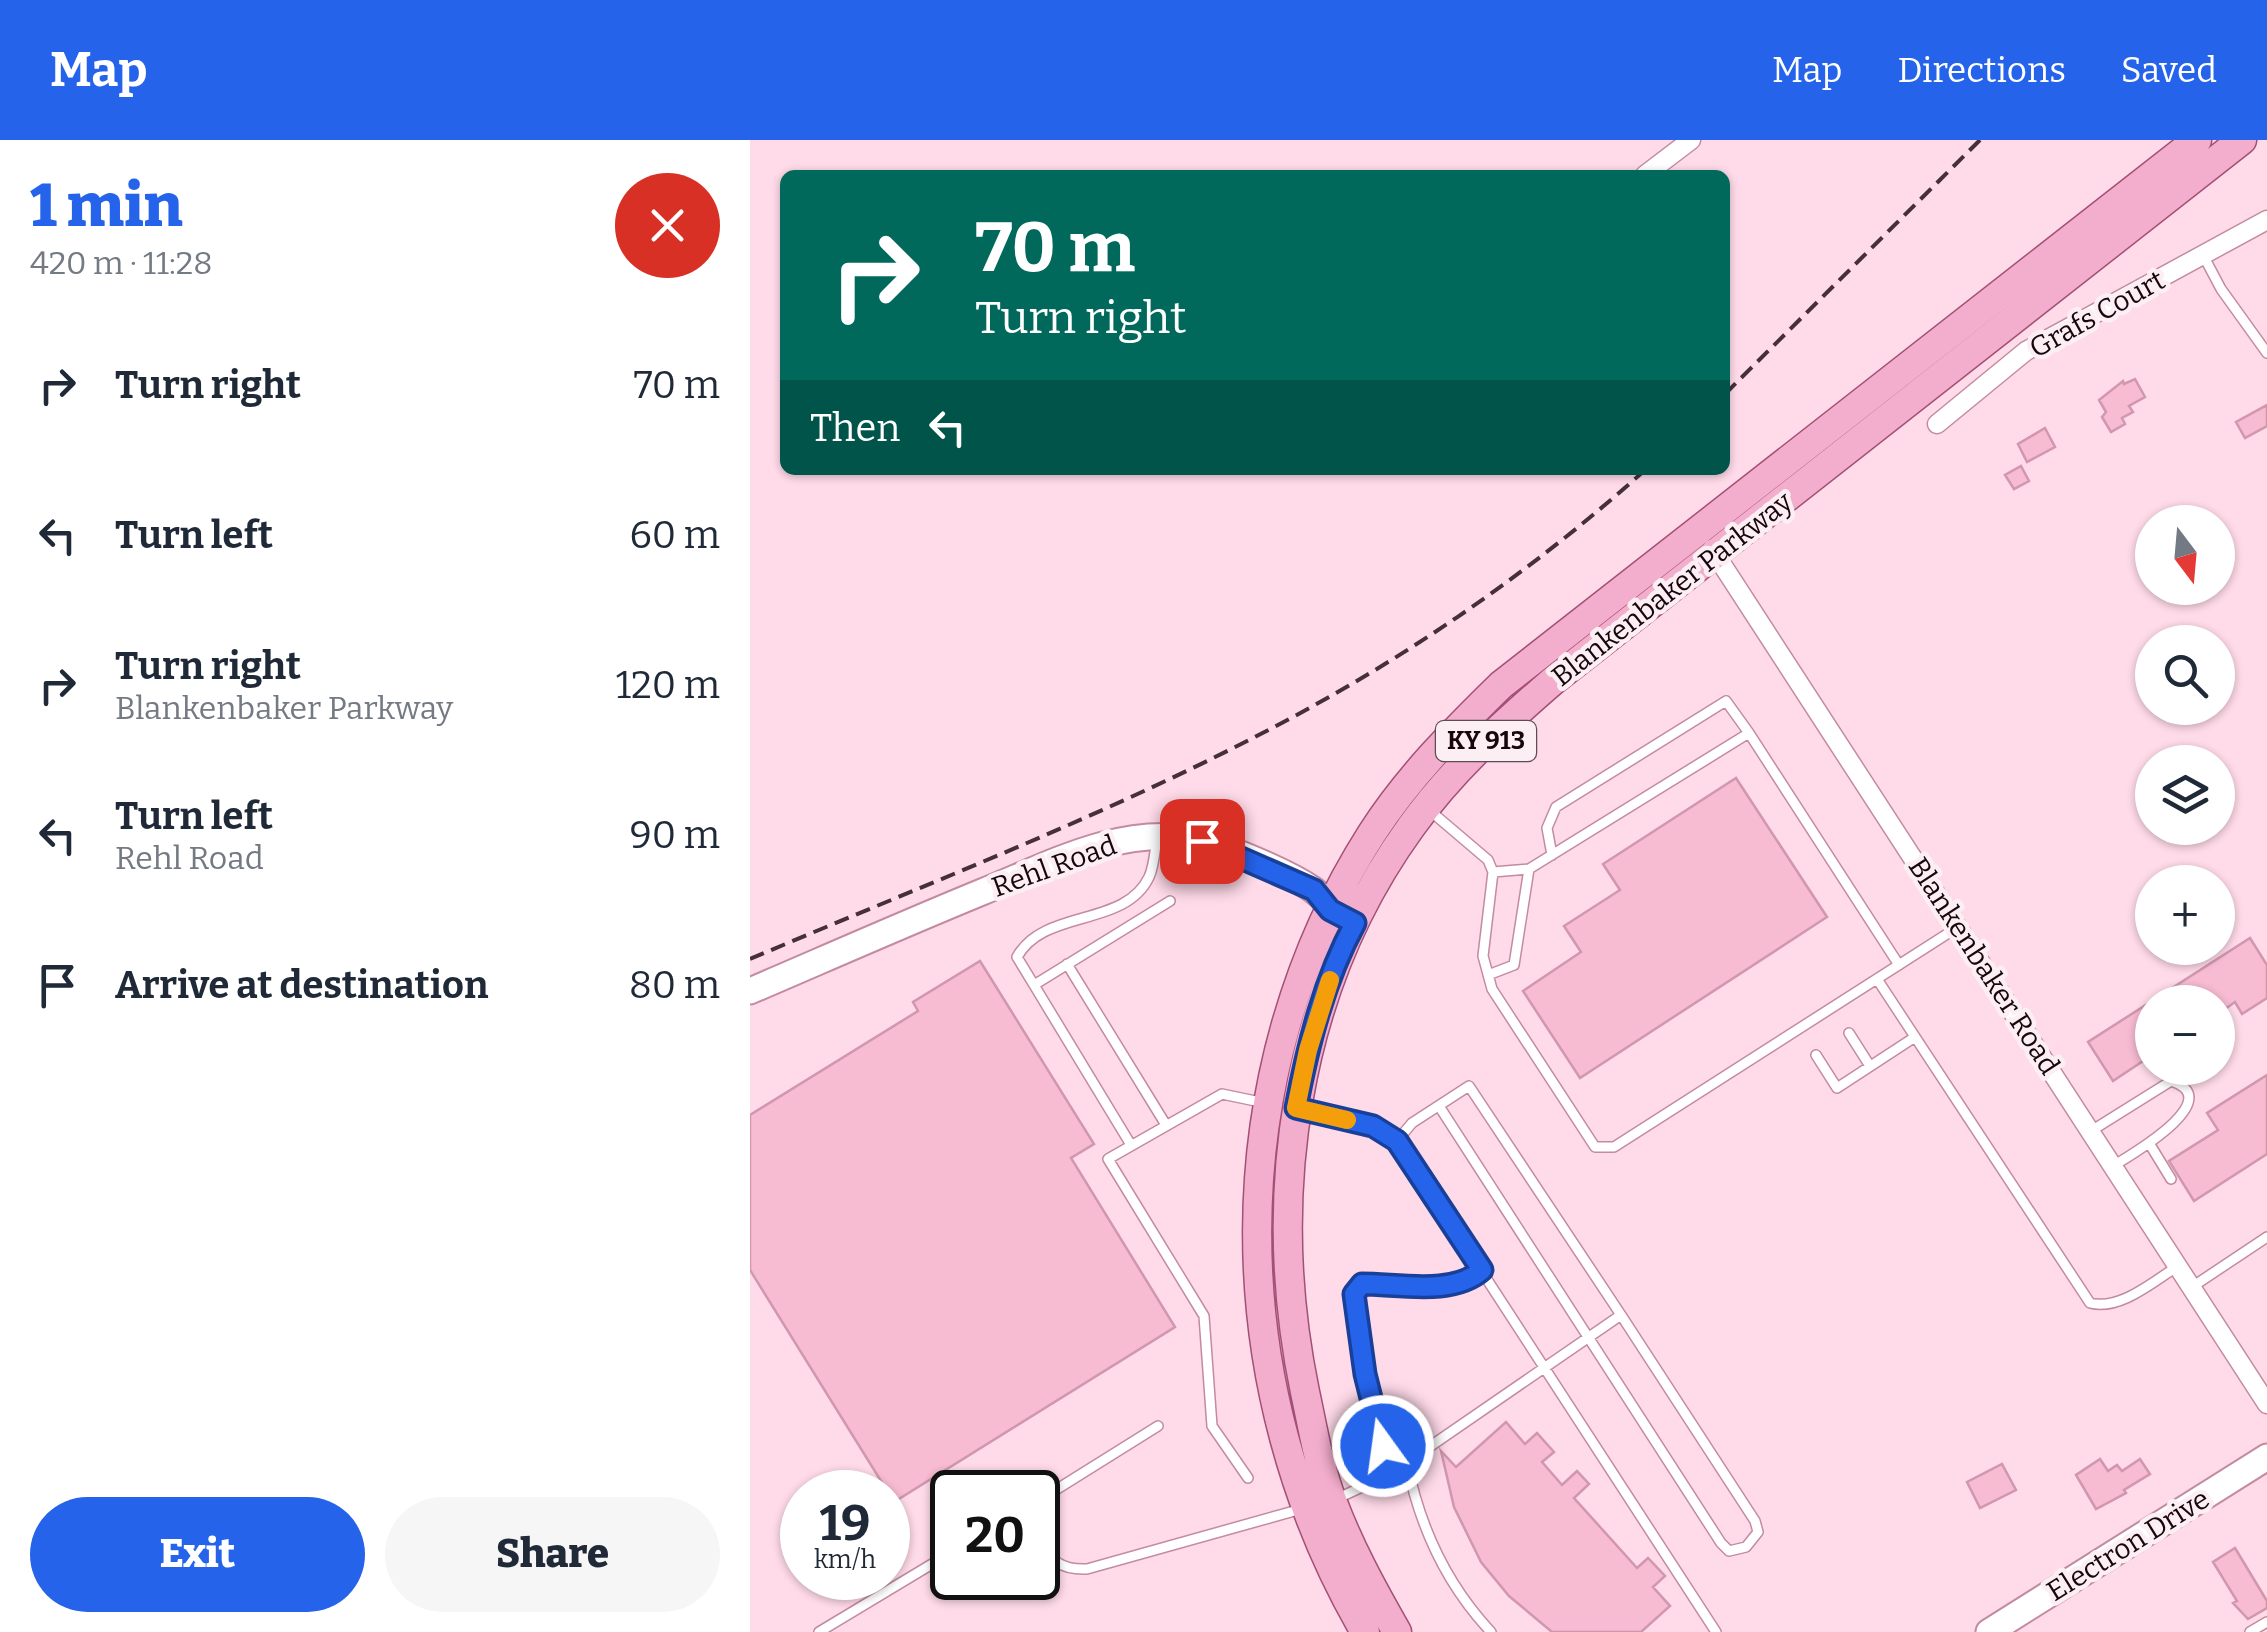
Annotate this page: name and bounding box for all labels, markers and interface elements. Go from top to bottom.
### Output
text: Map [50,41,147,99]
text: Map [1772,49,1842,91]
text: Directions [1897,49,2066,91]
text: Saved [2121,49,2217,91]
text: 1 min [30,170,183,242]
button: close [615,173,720,278]
text: 70 m [975,206,1135,290]
icon: right [810,210,940,340]
text: 420 m · 11:28 [30,244,212,282]
street label: Grafs Court [2024,263,2170,365]
text: Turn right [975,291,1187,345]
icon: right [30,358,85,413]
text: Turn right [115,362,301,408]
text: 70 m [633,362,720,408]
icon: left [920,400,975,455]
text: Then [810,405,900,451]
street label: Blankenbaker Parkway [1545,485,1799,693]
north arrow [2135,505,2235,605]
map controls [2135,505,2235,1085]
icon: left [30,508,85,563]
text: Turn left [115,512,273,558]
text: 60 m [629,512,720,558]
button: search [2135,625,2235,725]
text: Turn right [115,643,301,689]
icon: right [30,658,85,713]
text: 120 m [616,662,720,708]
text: Blankenbaker Parkway [115,689,453,727]
road number: KY 913 [1436,721,1536,761]
button: layers [2135,745,2235,845]
text: Turn left [115,793,273,839]
pin [1160,799,1245,884]
icon: left [30,808,85,863]
text: 90 m [630,812,720,858]
icon: arrive [1175,814,1230,869]
street label: Rehl Road [987,828,1121,904]
text: Rehl Road [115,839,264,877]
street label: Blankenbaker Road [1902,851,2066,1081]
button: + [2135,865,2235,965]
icon: arrive [30,958,85,1013]
text: Arrive at destination [115,962,488,1008]
text: 80 m [629,962,720,1008]
button: − [2135,985,2235,1085]
position arrow [1331,1394,1435,1498]
speed limit sign: 20 [930,1470,1060,1600]
street label: Electron Drive [2041,1482,2215,1608]
text: 19 [819,1493,871,1553]
button: Exit [30,1497,365,1612]
button: Share [385,1497,720,1612]
text: km/h [814,1545,876,1575]

